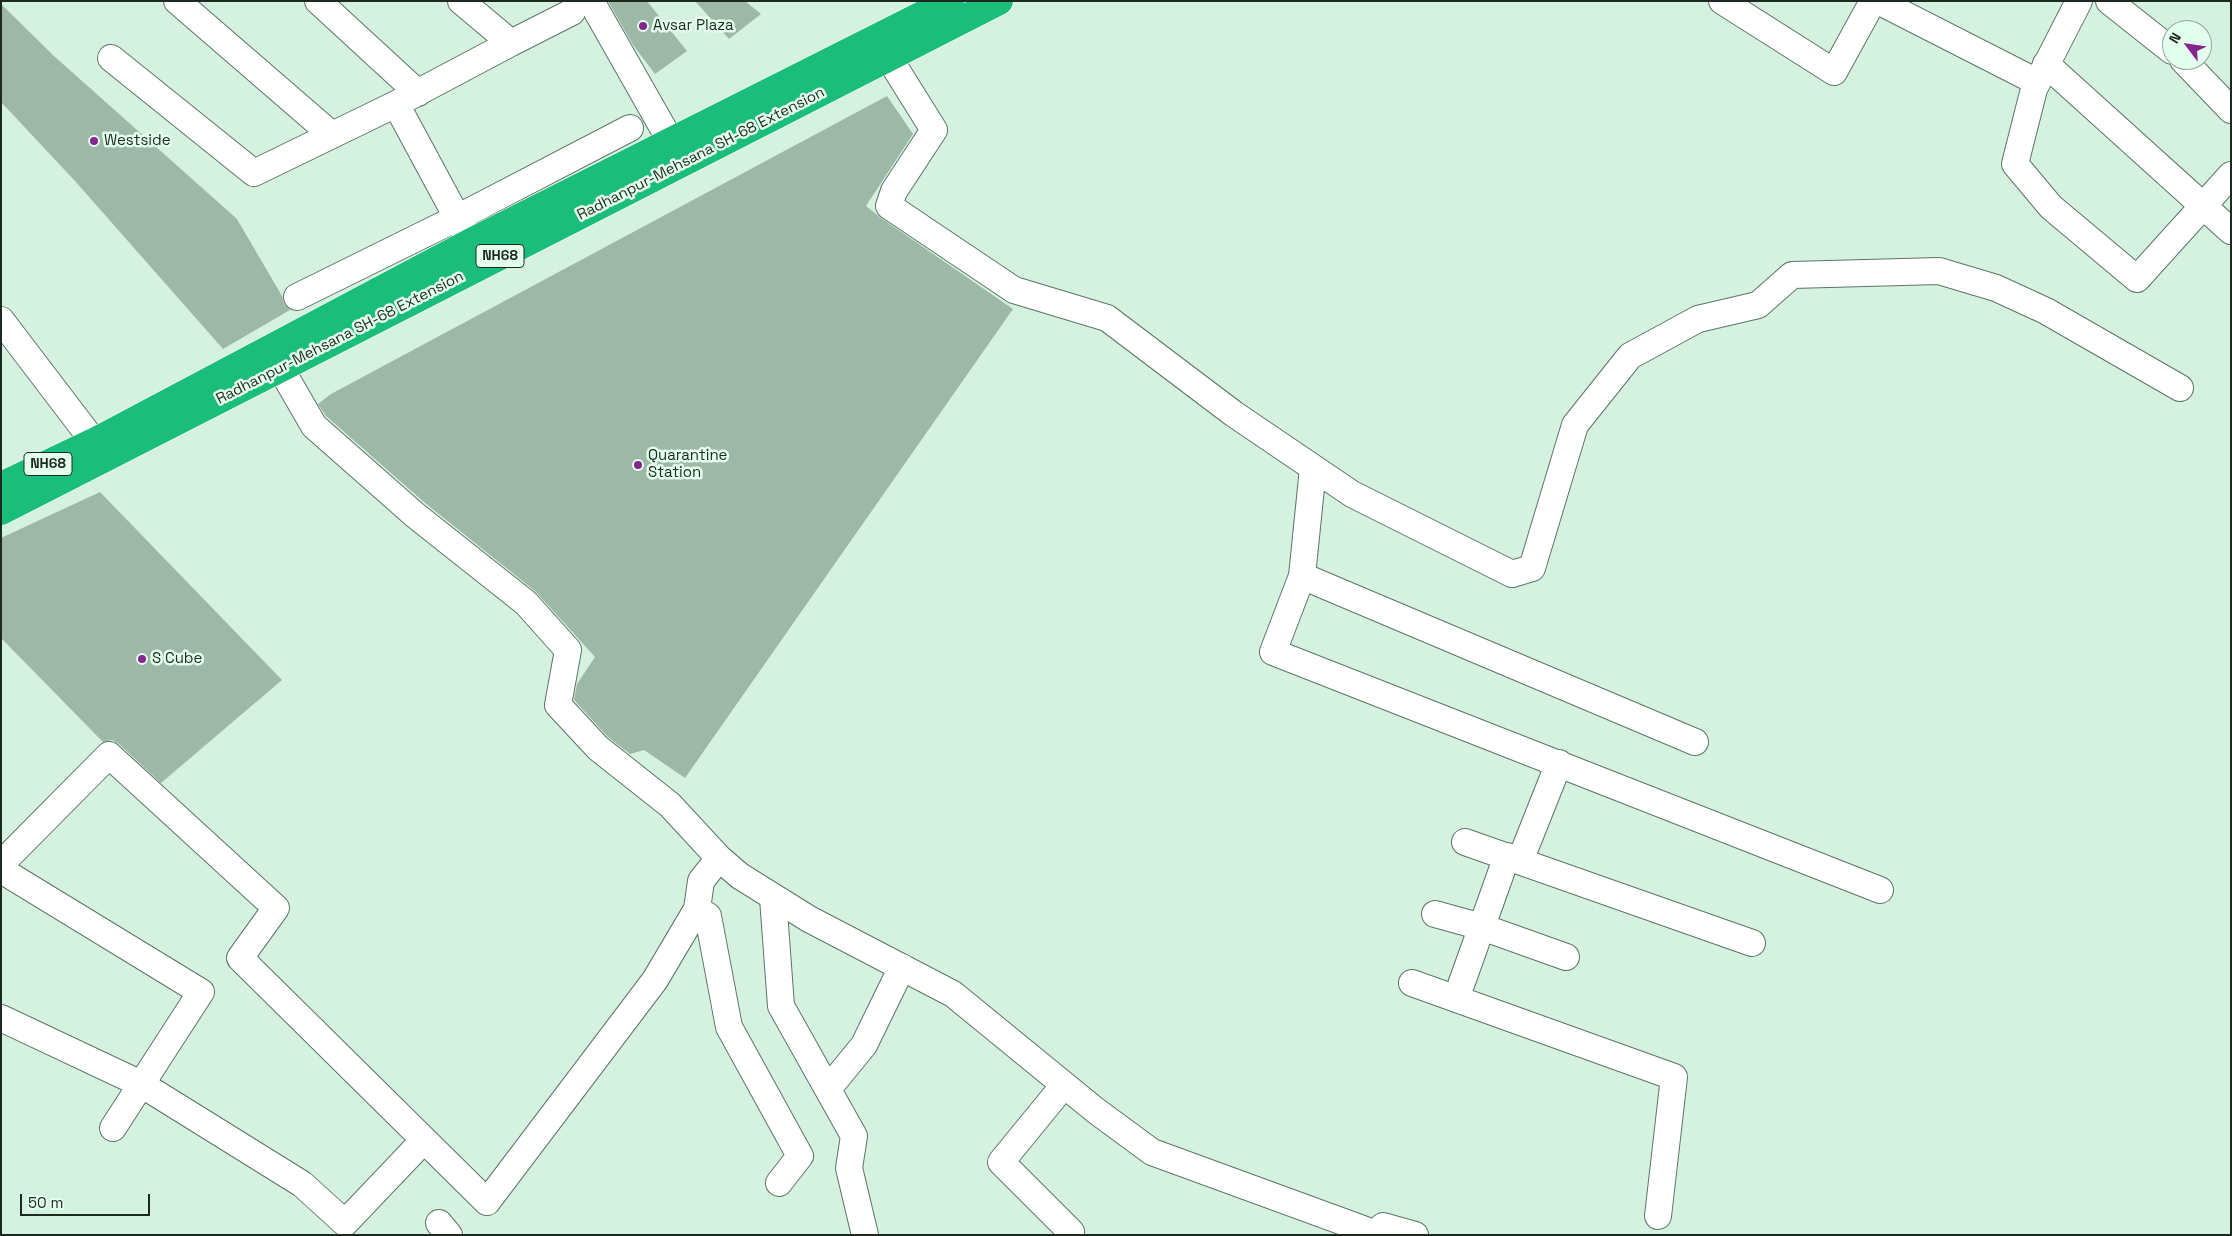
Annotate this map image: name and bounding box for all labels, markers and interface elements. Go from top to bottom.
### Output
place label: Avsar Plaza [653,17,734,35]
marker: Avsar Plaza [637,20,649,32]
north arrow [2162,20,2212,70]
text: N [2165,29,2185,46]
street label: Radhanpur-Mehsana SH-68 Extension [574,84,828,224]
place label: Westside [104,132,171,150]
marker: Westside [88,135,100,147]
road number: NH68 [476,245,524,268]
street label: Radhanpur-Mehsana SH-68 Extension [213,268,467,408]
place label: Quarantine Station [648,447,728,482]
road number: NH68 [24,452,72,476]
marker: Quarantine Station [632,459,644,471]
place label: S Cube [152,650,202,668]
marker: S Cube [136,653,148,665]
scale bar [22,1184,152,1216]
text: 50 m [28,1193,63,1212]

